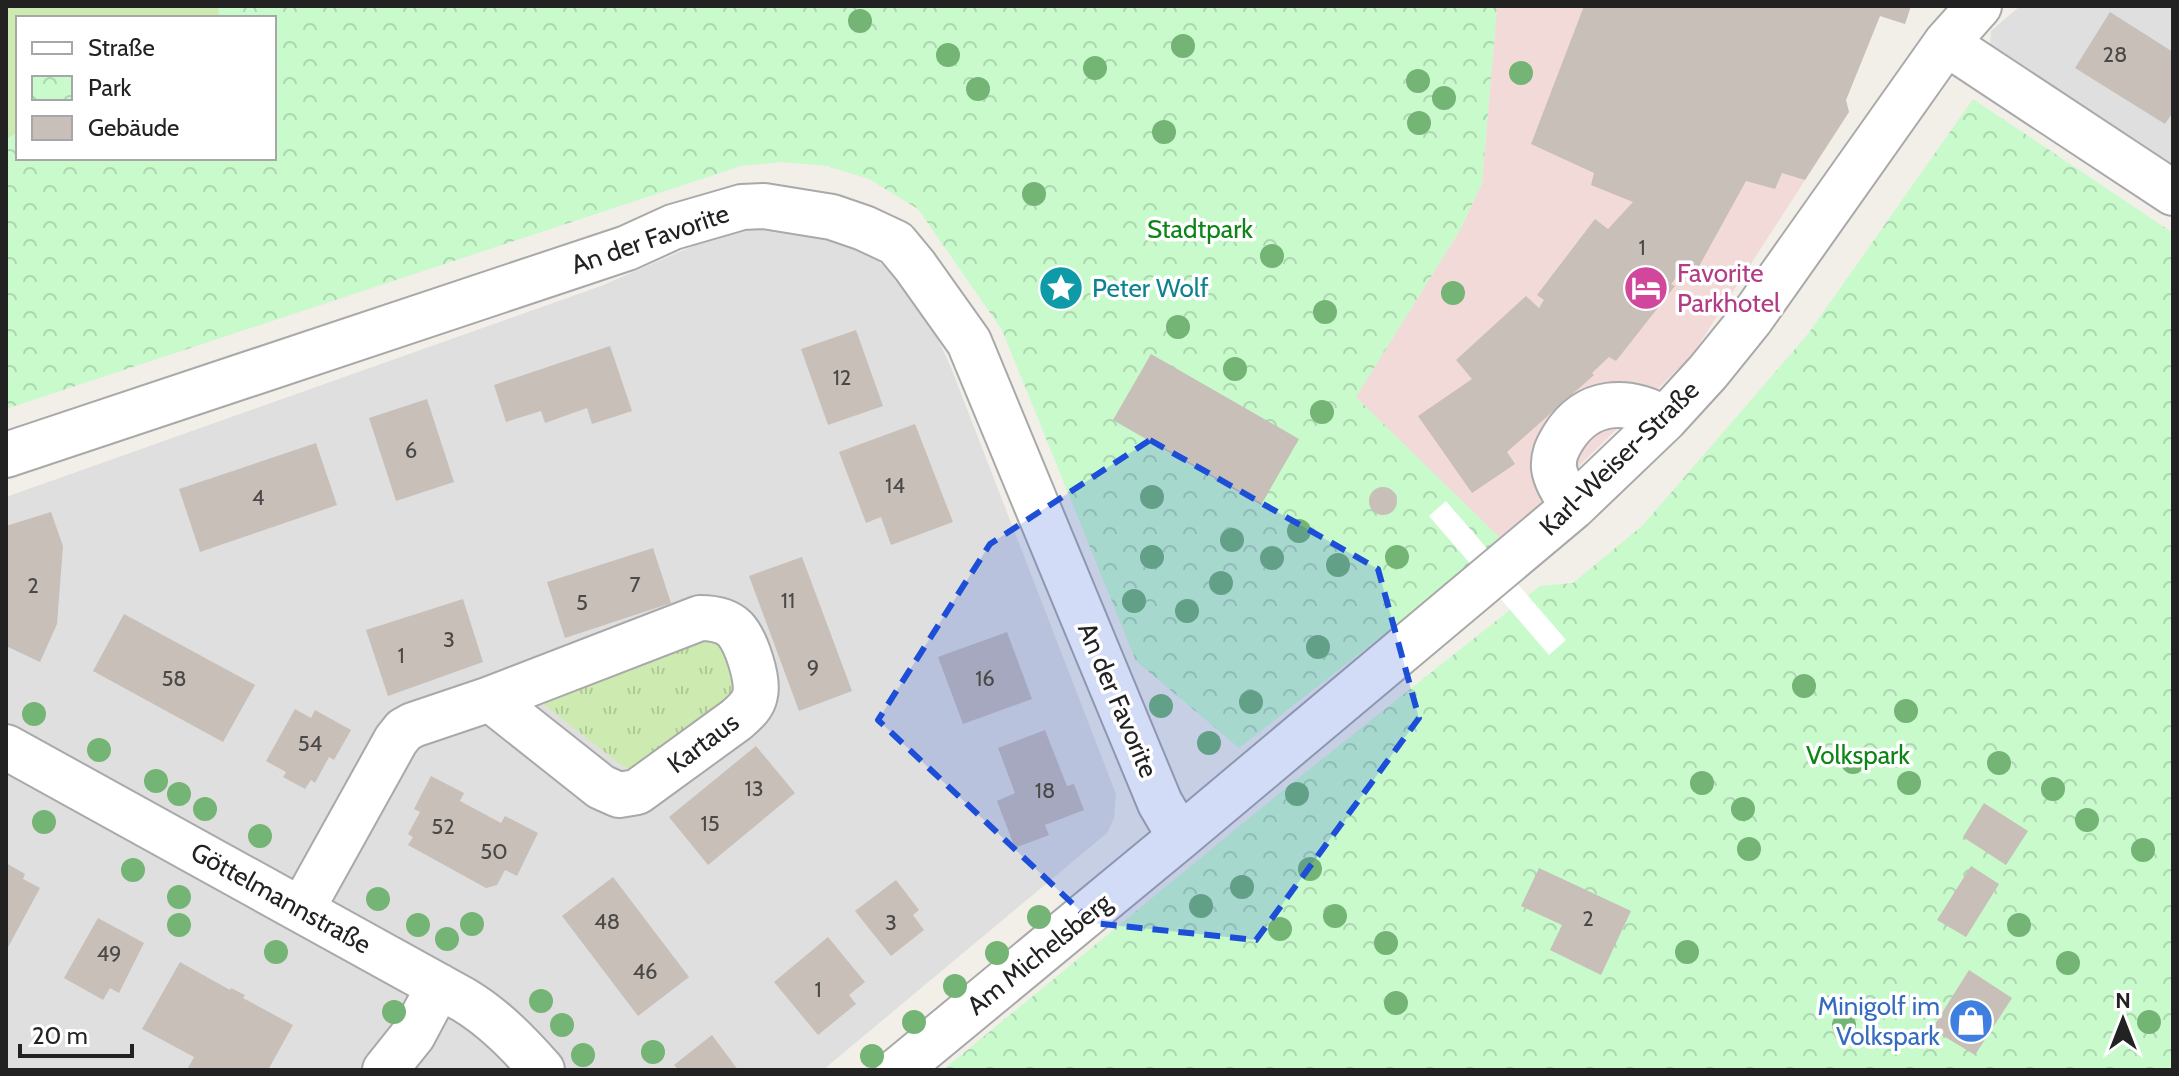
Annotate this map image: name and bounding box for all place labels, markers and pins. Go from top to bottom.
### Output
place label: Favorite Parkhotel [1677,257,1780,319]
place icon: Peter Wolf [1037,264,1085,312]
hotel icon: Favorite Parkhotel [1622,264,1670,312]
place label: Peter Wolf [1092,272,1209,304]
place label: Minigolf im Volkspark [1817,990,1940,1052]
shop icon: Minigolf im Volkspark [1947,997,1995,1045]

